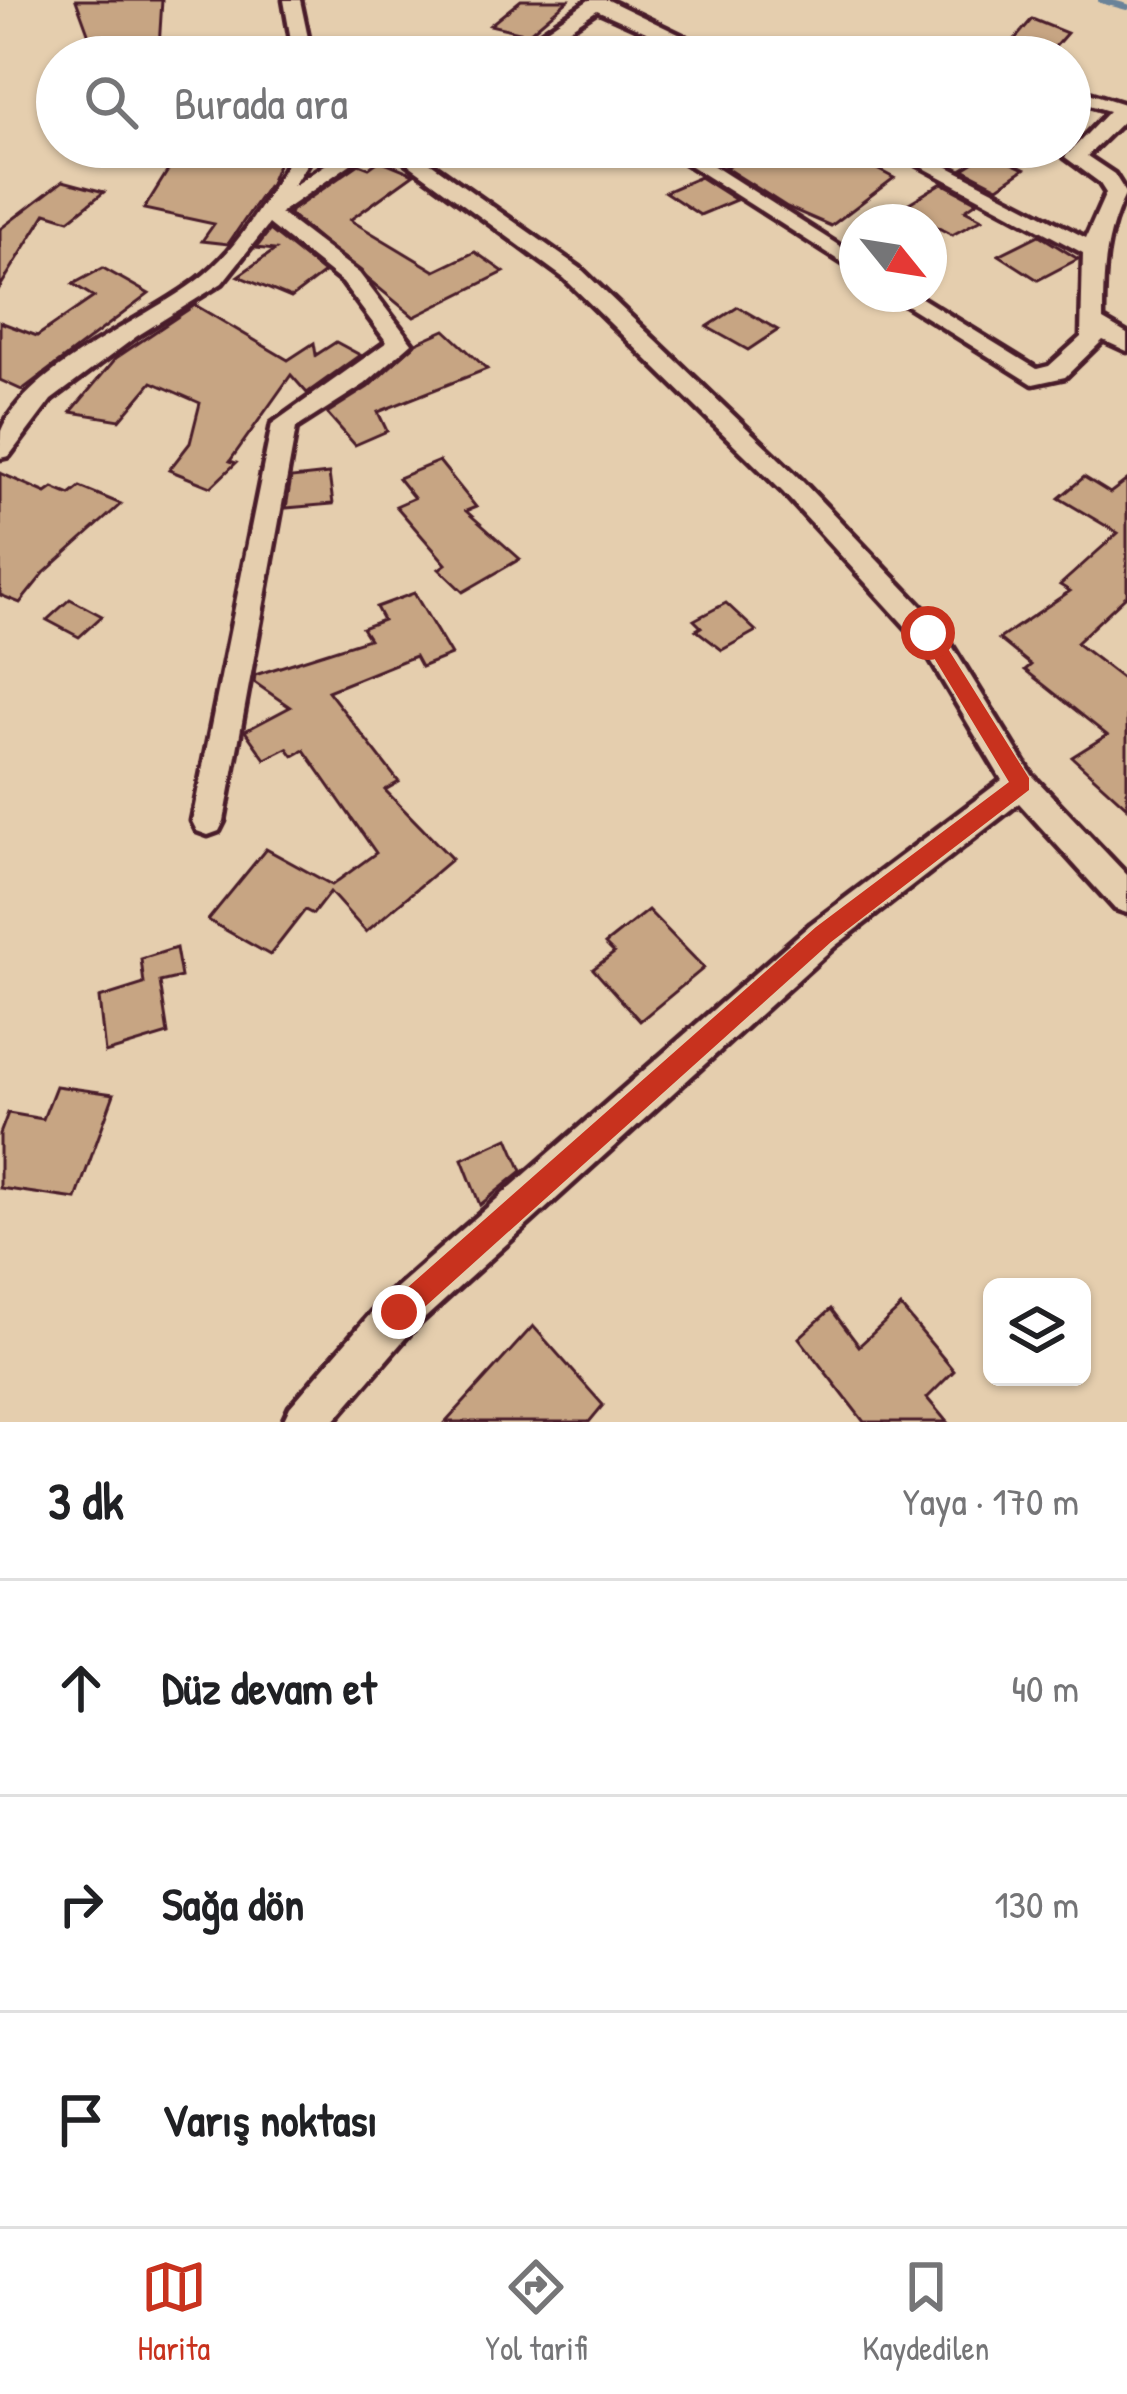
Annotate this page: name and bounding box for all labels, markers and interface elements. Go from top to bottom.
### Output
search box [36,36,1091,168]
icon: search [78,69,144,135]
text: Burada ara [174,72,348,133]
north arrow [839,204,947,312]
route start [901,606,955,660]
map controls [983,1278,1091,1386]
button: layers [983,1278,1091,1386]
route end [372,1285,426,1339]
text: 3 dk [48,1466,124,1535]
text: Yaya · 170 m [903,1474,1079,1527]
icon: ahead [48,1655,114,1721]
text: Düz devam et [162,1657,376,1718]
text: 40 m [1011,1661,1079,1714]
icon: right [48,1871,114,1937]
text: Sağa dön [162,1873,304,1934]
text: 130 m [994,1877,1079,1930]
icon: arrive [48,2087,114,2153]
text: Varış noktası [162,2089,378,2150]
tab: Harita [138,2254,210,2370]
tab: Yol tarifi [485,2254,587,2370]
tab: Kaydedilen [862,2254,989,2370]

